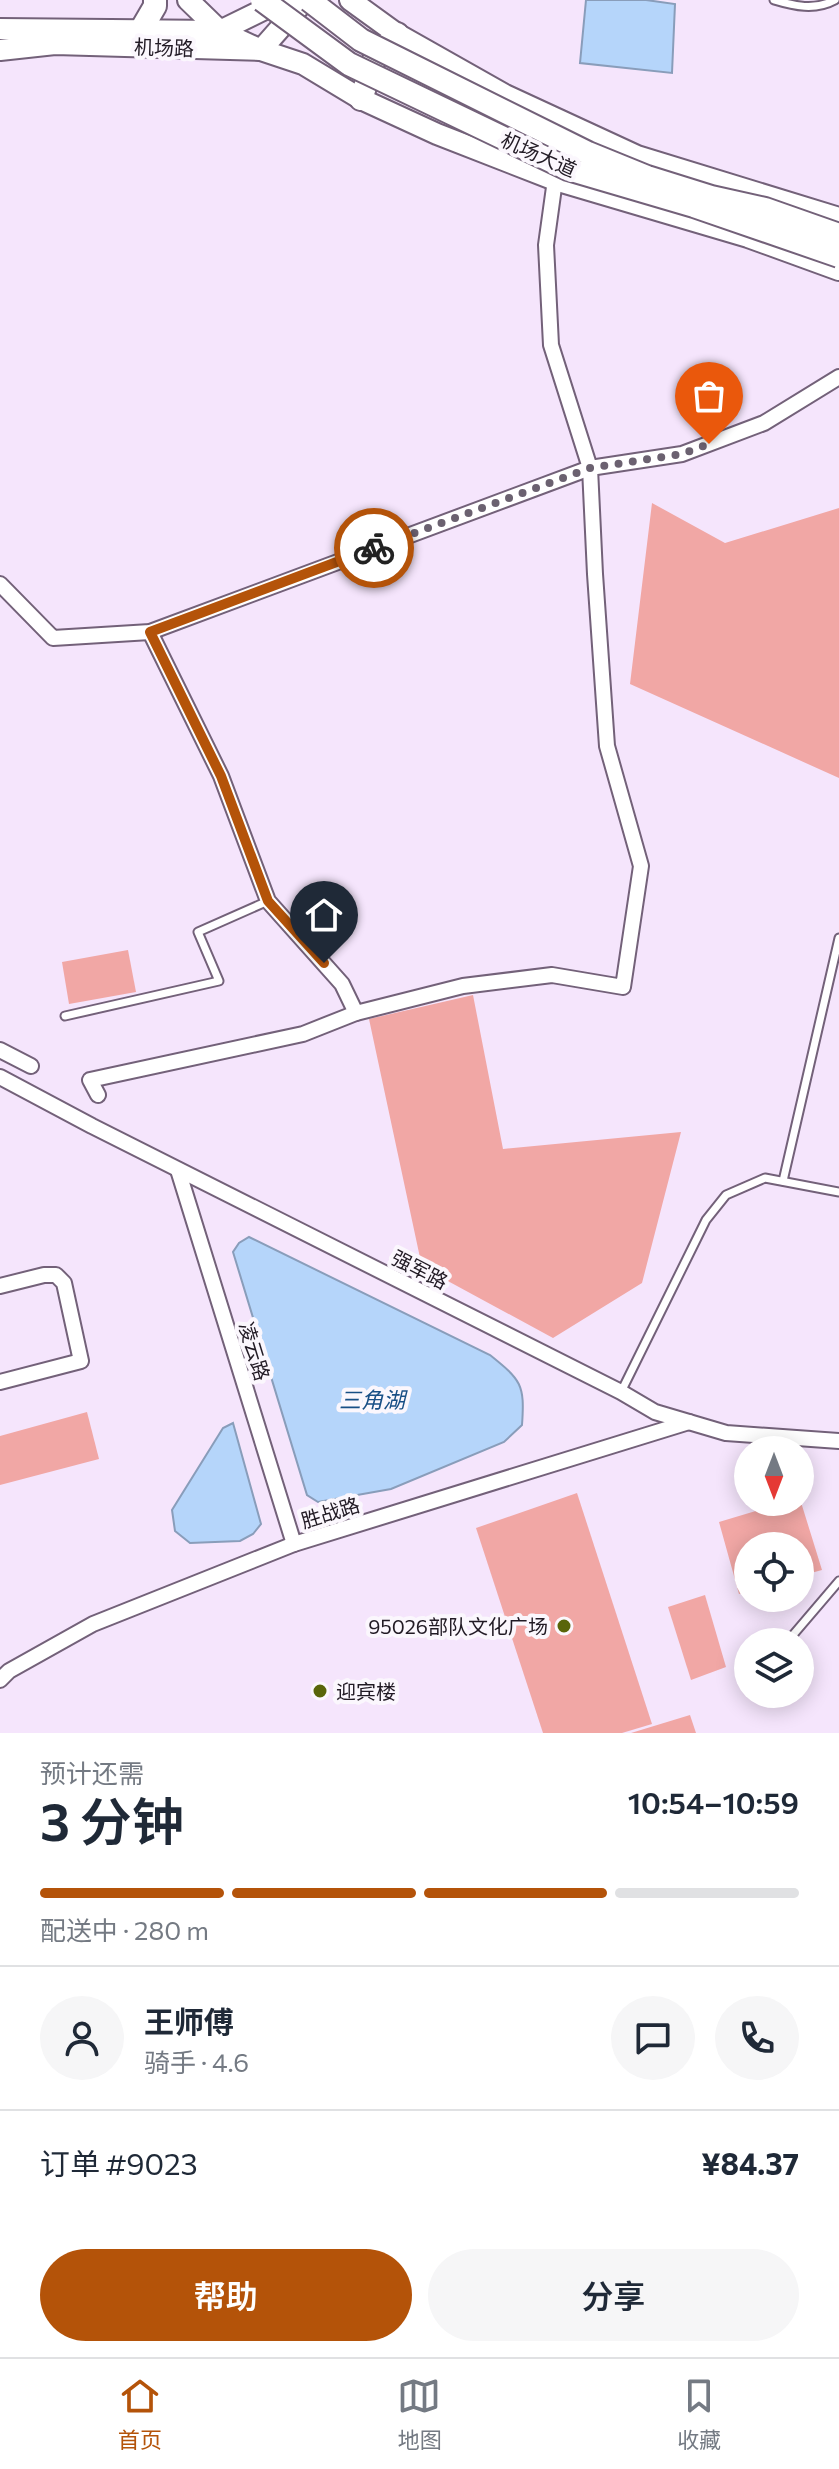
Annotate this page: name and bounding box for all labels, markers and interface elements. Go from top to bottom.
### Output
street label: 机场路 [134,34,194,60]
street label: 机场大道 [498,127,580,181]
pin [675,362,743,444]
icon: bag [687,374,731,418]
courier [334,508,414,588]
icon: bike [352,526,396,570]
pin [290,881,358,963]
icon: home [302,893,346,937]
street label: 强军路 [388,1245,452,1293]
street label: 凌云路 [235,1319,275,1383]
water label: 三角湖 [339,1386,408,1413]
north arrow [734,1436,814,1516]
map controls [734,1436,814,1708]
street label: 胜战路 [298,1492,362,1532]
button: locate [734,1532,814,1612]
place label: 95026部队文化广场 [368,1614,548,1638]
marker: 95026部队文化广场 [555,1617,573,1635]
button: layers [734,1628,814,1708]
place label: 迎宾楼 [336,1679,396,1703]
marker: 迎宾楼 [311,1682,329,1700]
text: 预计还需 [40,1757,144,1788]
text: 10:54–10:59 [628,1783,799,1820]
text: 3 分钟 [40,1788,184,1852]
text: 配送中 · 280 m [40,1914,209,1945]
button: person [40,1996,124,2080]
button: chat [611,1996,695,2080]
button: phone [715,1996,799,2080]
text: 王师傅 [144,2002,234,2039]
text: 骑手 · 4.6 [144,2046,249,2077]
text: 订单 #9023 [40,2144,198,2181]
text: ¥84.37 [701,2144,799,2181]
button: 帮助 [40,2249,412,2341]
button: 分享 [428,2249,799,2341]
tab: 首页 [118,2374,162,2454]
tab: 地图 [397,2374,441,2454]
tab: 收藏 [677,2374,721,2454]

